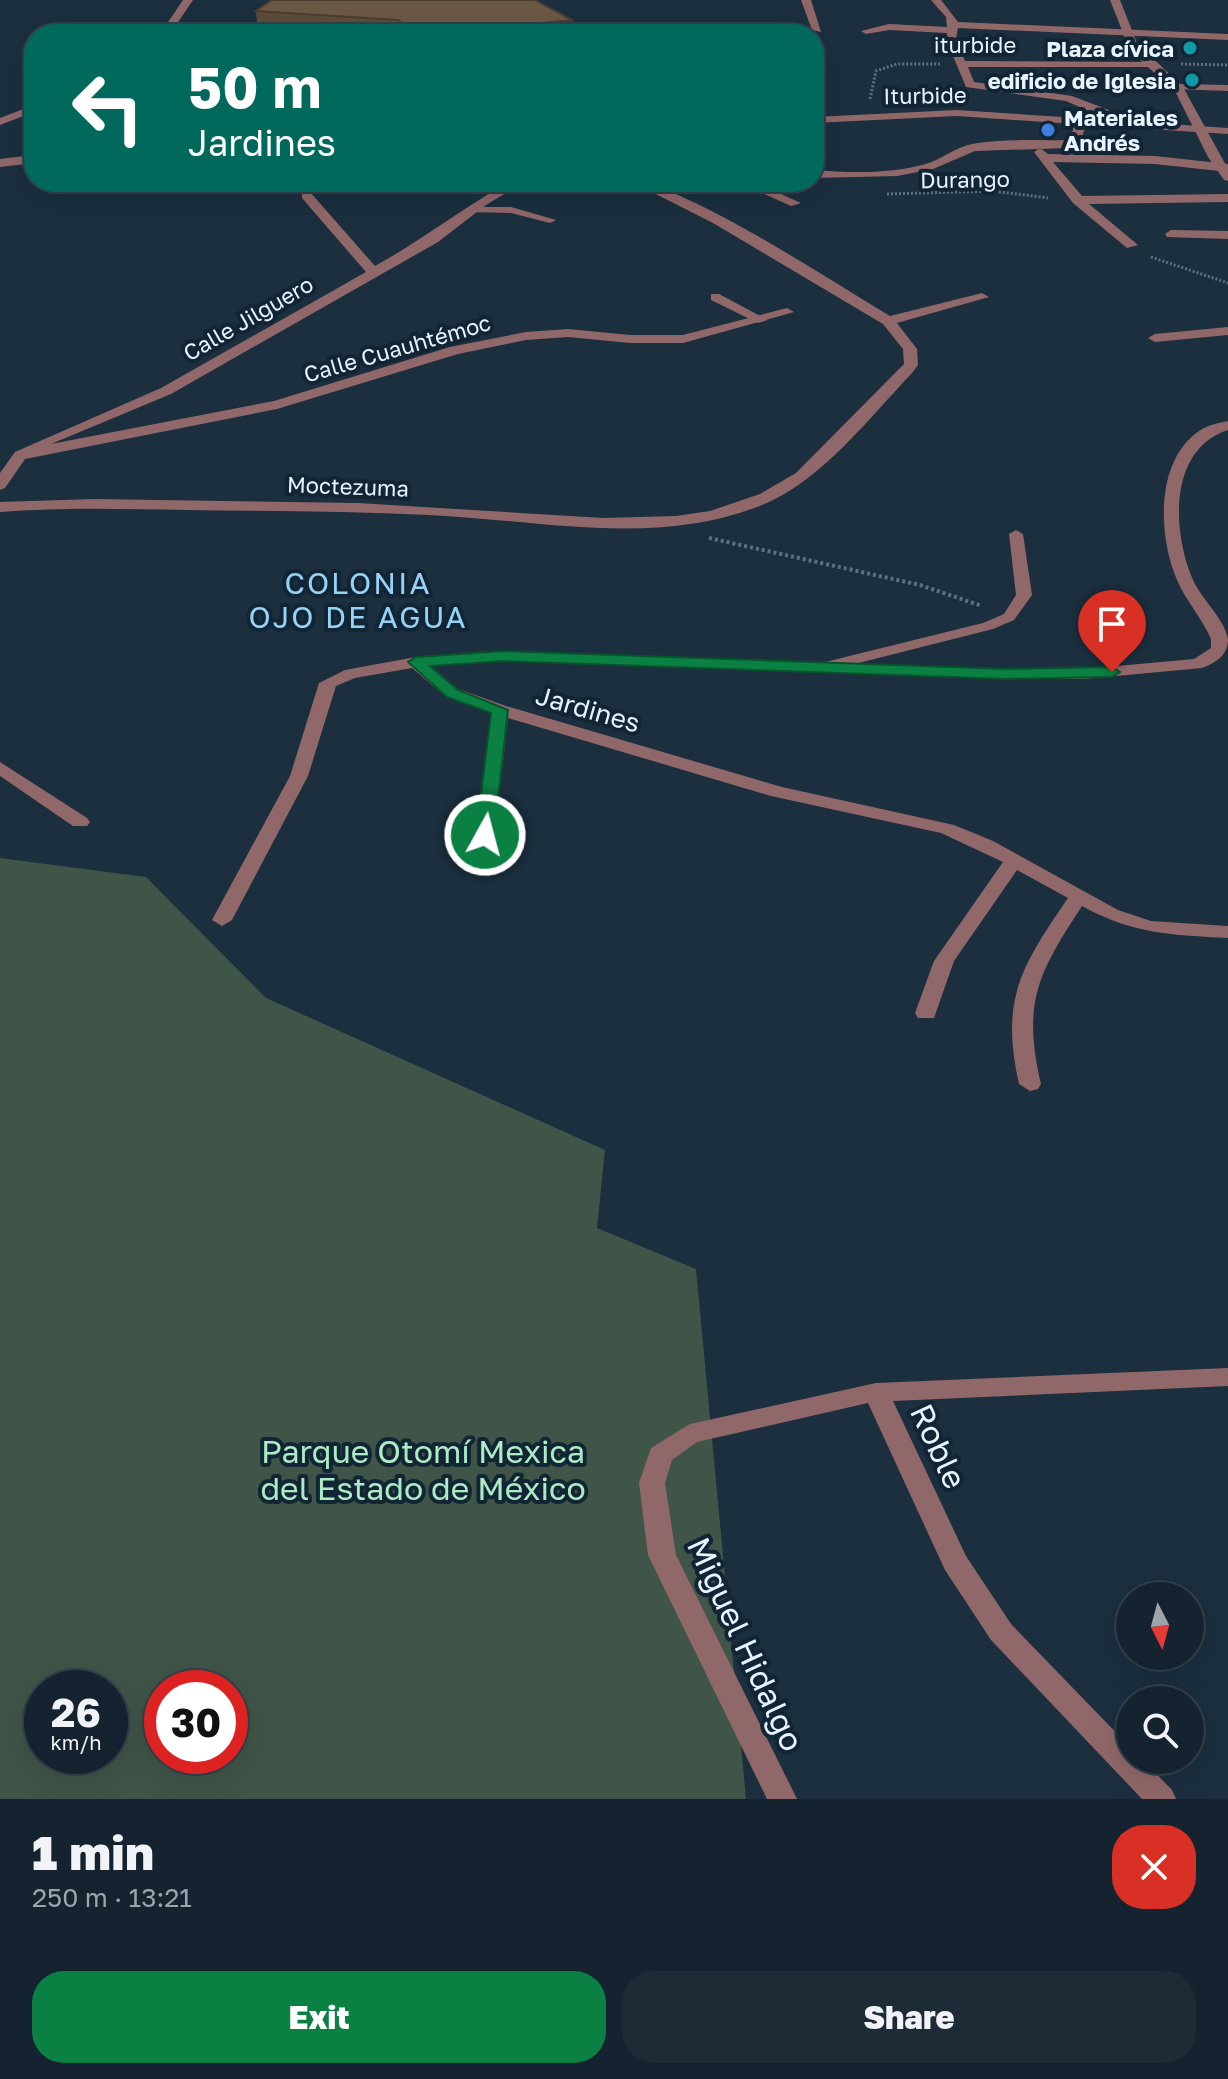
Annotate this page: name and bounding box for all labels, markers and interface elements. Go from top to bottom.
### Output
street label: iturbide [934,31,1016,58]
place label: Plaza cívica [1046,35,1174,62]
marker: Plaza cívica [1181,39,1199,57]
text: 50 m [188,53,322,120]
icon: left [56,56,160,160]
place label: edificio de Iglesia [988,67,1176,94]
marker: edificio de Iglesia [1183,71,1201,89]
street label: Iturbide [883,81,967,109]
place label: Materiales Andrés [1064,104,1178,156]
text: Jardines [188,121,336,164]
marker: Materiales Andrés [1039,121,1057,139]
street label: Durango [920,165,1010,193]
street label: Calle Jilguero [178,270,318,366]
street label: Calle Cuauhtémoc [300,308,494,388]
street label: Moctezuma [287,470,409,502]
district label: COLONIA OJO DE AGUA [248,565,468,635]
pin [1078,590,1146,672]
icon: arrive [1090,602,1134,646]
street label: Jardines [532,679,644,739]
position arrow [443,793,527,877]
street label: Roble [903,1398,975,1494]
park label: Parque Otomí Mexica del Estado de México [260,1432,586,1507]
street label: Miguel Hidalgo [680,1531,812,1757]
north arrow [1116,1582,1204,1670]
map controls [1116,1582,1204,1774]
speed limit sign: 30 [144,1670,248,1774]
button: search [1116,1686,1204,1774]
text: 26 [51,1688,101,1736]
text: km/h [51,1730,101,1754]
text: 1 min [32,1823,154,1881]
button: close [1112,1825,1196,1909]
text: 250 m · 13:21 [32,1882,192,1913]
button: Exit [32,1971,606,2063]
button: Share [622,1971,1196,2063]

